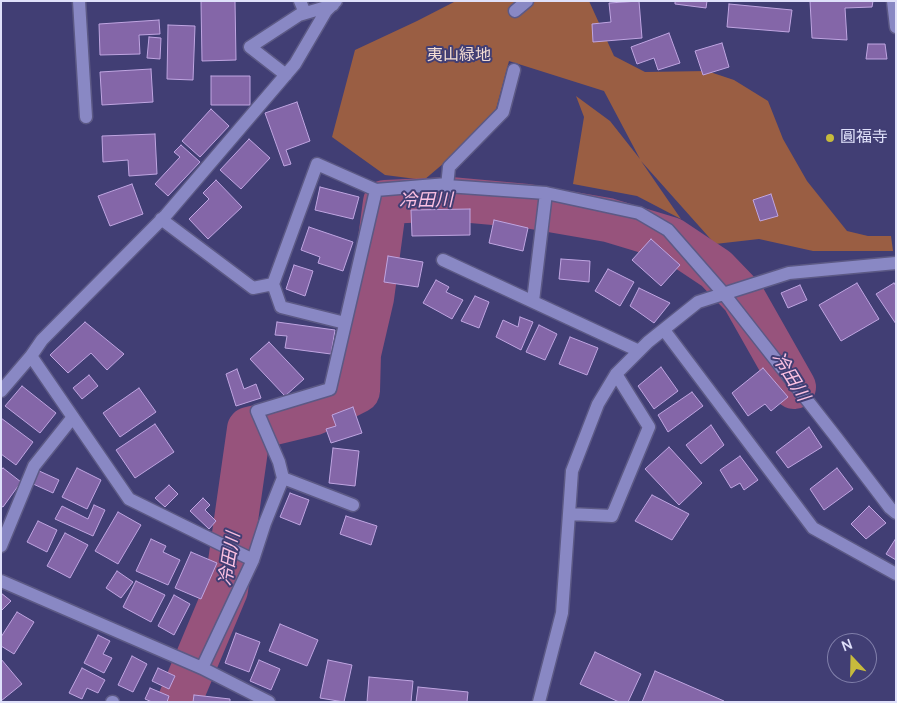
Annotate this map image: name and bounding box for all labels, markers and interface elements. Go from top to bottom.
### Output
park label: 夷山緑地 [427,46,491,66]
place label: 圓福寺 [840,128,888,148]
marker: 圓福寺 [824,132,836,144]
water label: 冷田川 [399,190,453,212]
water label: 冷田川 [767,348,813,406]
water label: 冷田川 [215,531,245,587]
north arrow [827,633,877,683]
text: N [839,634,855,655]

